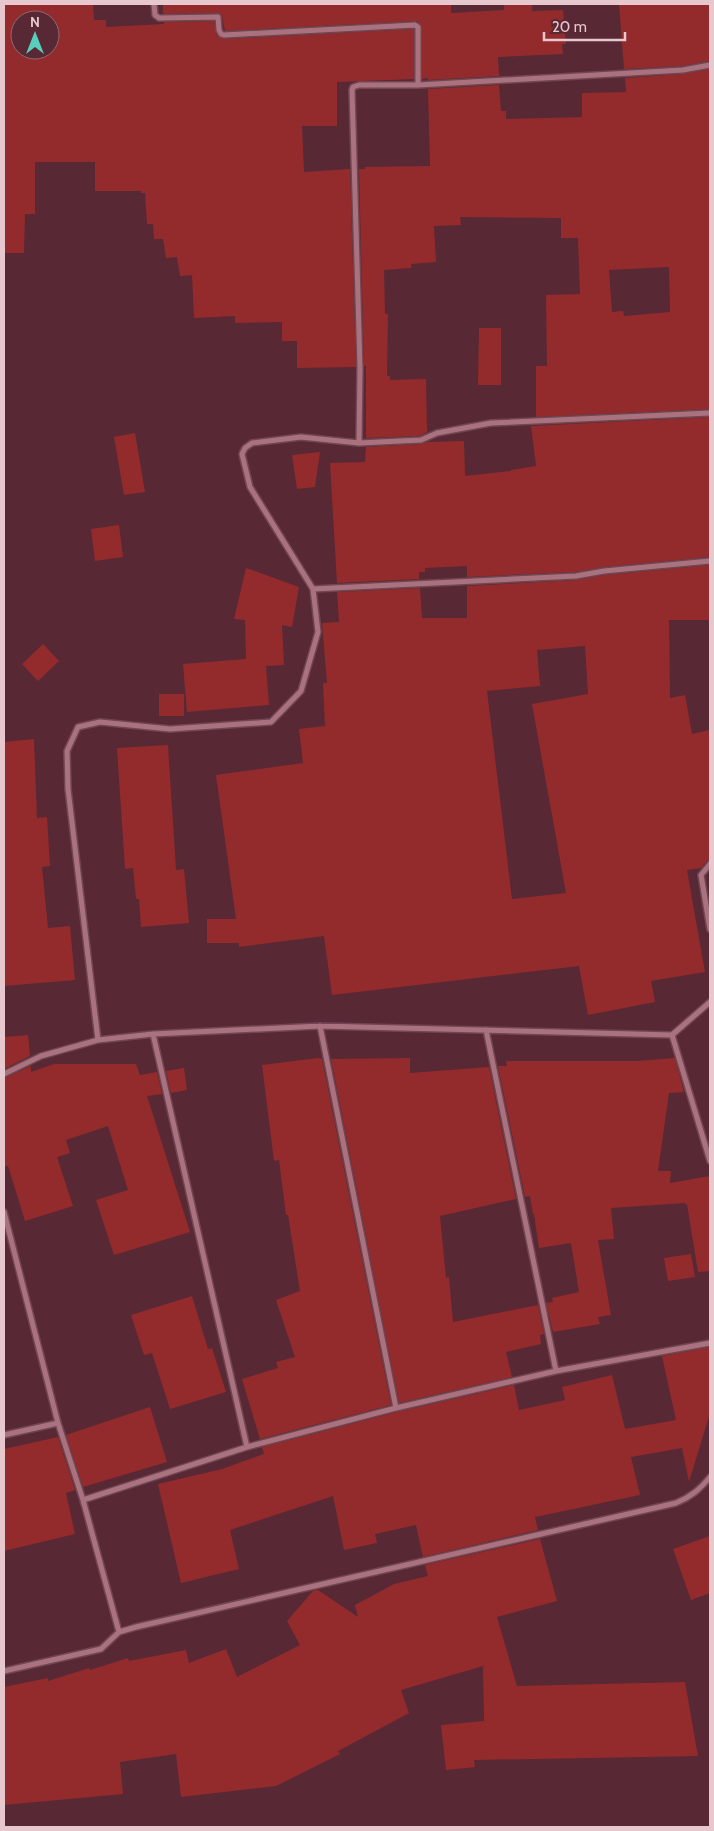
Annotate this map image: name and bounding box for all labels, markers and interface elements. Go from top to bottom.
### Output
north arrow [10,10,60,60]
scale bar [544,10,625,42]
text: N [30,13,40,31]
text: 20 m [552,18,587,36]

